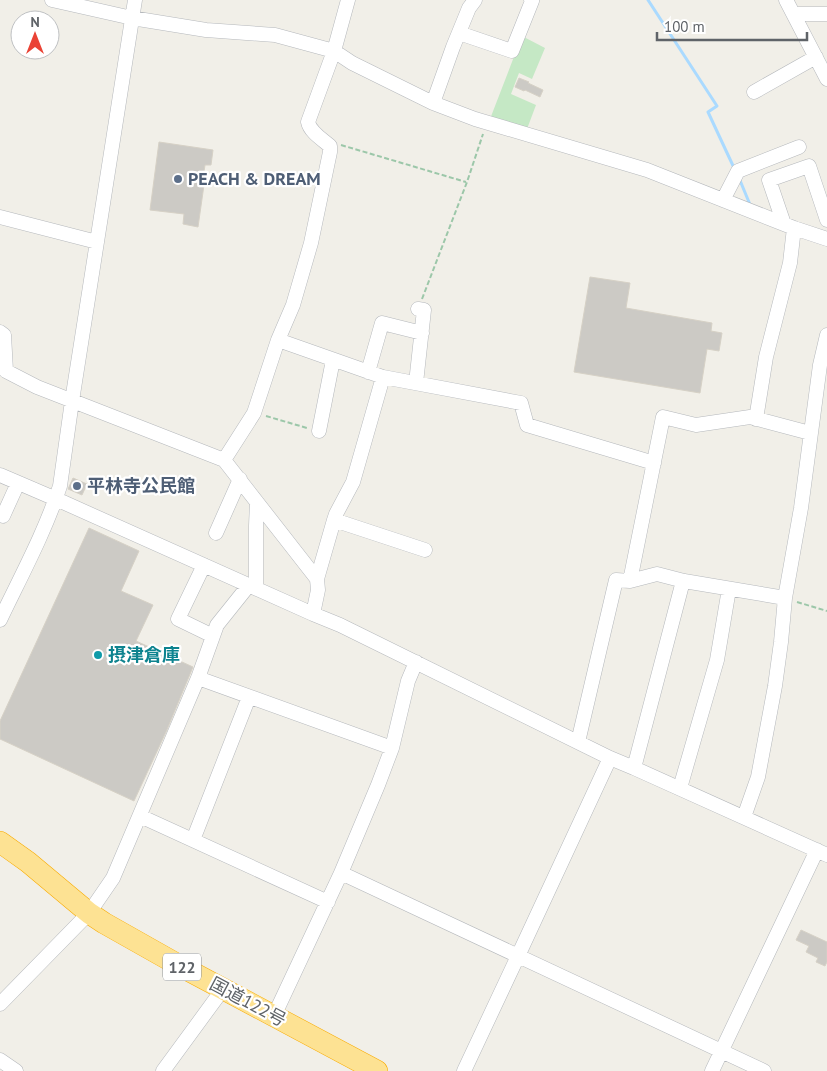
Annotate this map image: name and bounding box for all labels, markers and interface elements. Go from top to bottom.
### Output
north arrow [10,10,60,60]
scale bar [657,10,807,42]
text: N [30,13,40,31]
text: 100 m [664,17,705,36]
place label: PEACH & DREAM [188,167,321,190]
marker: PEACH & DREAM [172,173,184,185]
place label: 平林寺公民館 [87,474,195,497]
marker: 平林寺公民館 [71,480,83,492]
place label: 摂津倉庫 [108,643,180,666]
marker: 摂津倉庫 [92,649,104,661]
road number: 122 [163,954,201,980]
street label: 国道122号 [206,972,290,1031]

